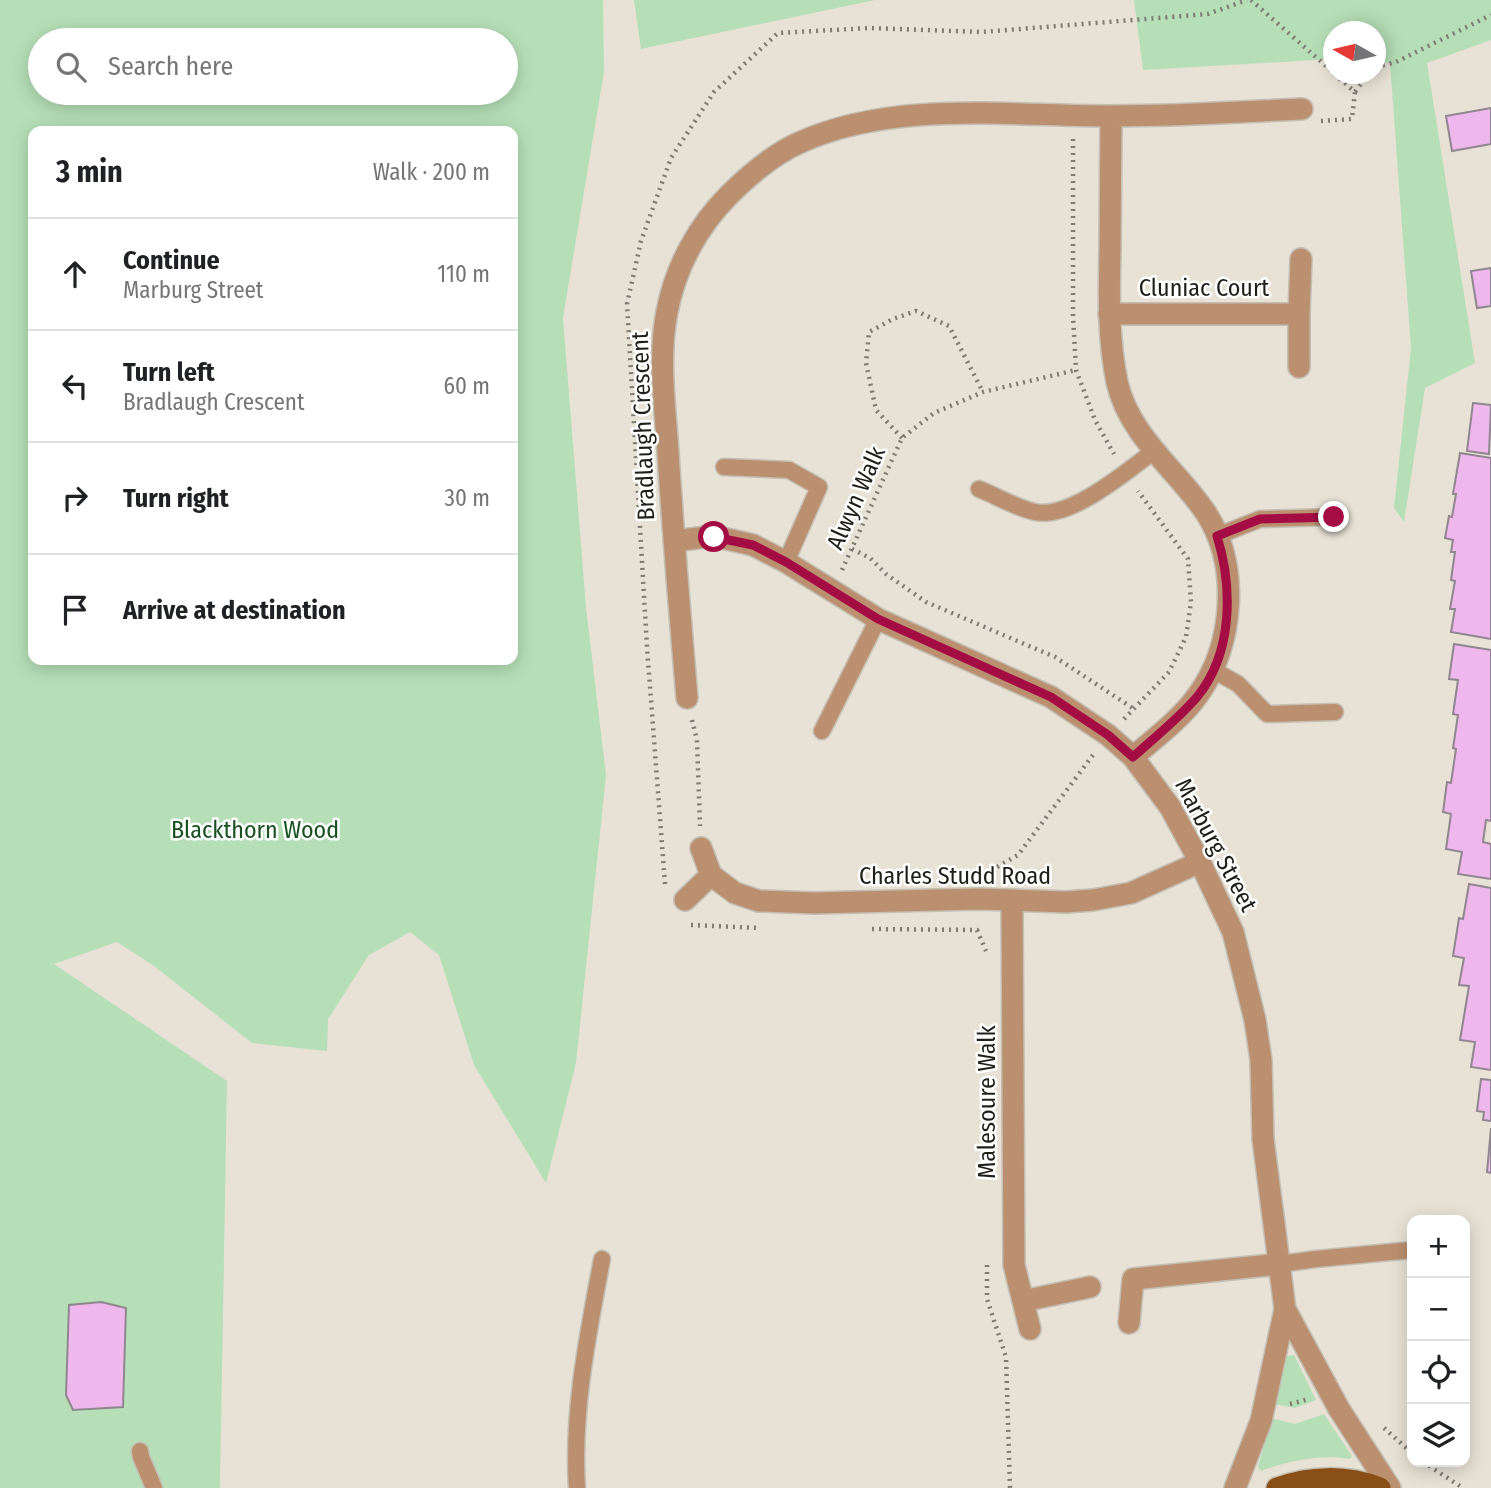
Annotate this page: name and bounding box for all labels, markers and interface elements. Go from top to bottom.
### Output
north arrow [1323,21,1386,84]
search box [28,28,518,105]
icon: search [52,48,90,86]
text: Search here [108,51,233,82]
text: 3 min [56,154,123,190]
text: Walk · 200 m [373,158,490,186]
text: Continue [123,245,220,276]
icon: ahead [56,255,94,293]
text: 110 m [437,260,490,288]
street label: Cluniac Court [1139,274,1269,302]
text: Marburg Street [123,276,263,304]
street label: Bradlaugh Crescent [626,331,660,521]
text: Turn left [123,357,215,388]
icon: left [56,367,94,405]
text: 60 m [444,372,490,400]
text: Bradlaugh Crescent [123,388,304,416]
street label: Alwyn Walk [821,441,891,554]
icon: right [56,479,94,517]
text: Turn right [123,483,229,514]
text: 30 m [445,484,490,512]
route end [1318,501,1349,532]
route start [698,521,729,552]
icon: arrive [56,591,94,629]
text: Arrive at destination [123,595,346,626]
street label: Marburg Street [1169,774,1263,916]
park label: Blackthorn Wood [171,816,339,844]
street label: Charles Studd Road [859,862,1051,890]
street label: Malesoure Walk [973,1024,1001,1179]
map controls [1407,1215,1470,1467]
button: + [1407,1215,1470,1278]
button: − [1407,1278,1470,1341]
button: locate [1407,1341,1470,1404]
button: layers [1407,1404,1470,1467]

